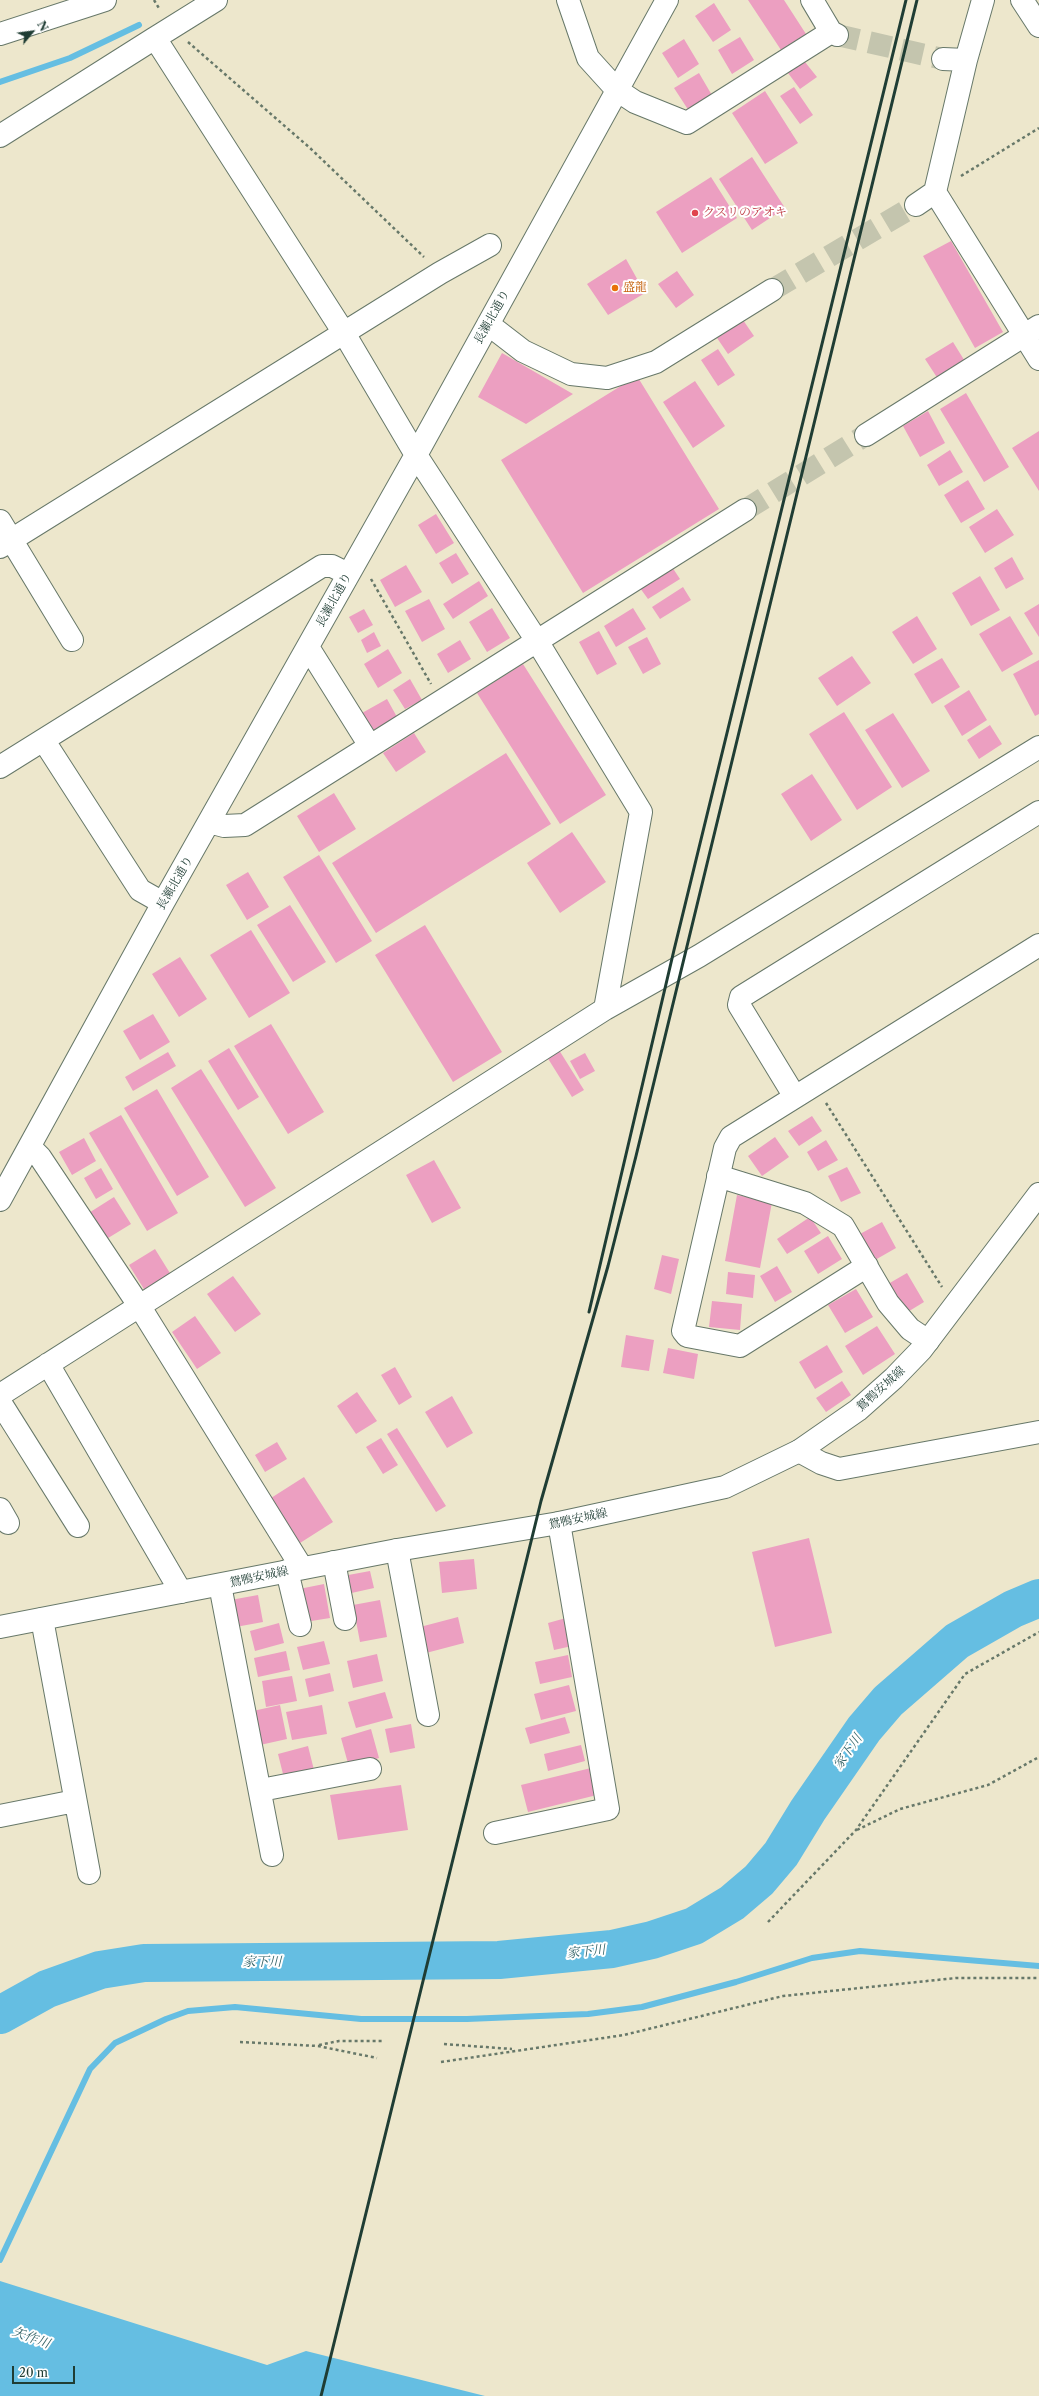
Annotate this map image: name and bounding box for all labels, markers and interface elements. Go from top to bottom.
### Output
north arrow [12,12,52,52]
text: N [34,19,51,34]
place label: クスリのアオキ [703,206,787,220]
marker: クスリのアオキ [690,208,700,218]
place label: 盛龍 [623,281,647,295]
marker: 盛龍 [610,283,620,293]
street label: 長瀬北通り [471,287,513,347]
street label: 長瀬北通り [313,570,355,630]
street label: 長瀬北通り [154,853,196,913]
street label: 鴛鴨安城線 [854,1364,908,1414]
street label: 鴛鴨安城線 [547,1506,609,1532]
street label: 鴛鴨安城線 [228,1564,290,1590]
water label: 家下川 [830,1732,866,1772]
water label: 家下川 [566,1942,606,1962]
water label: 家下川 [243,1954,281,1970]
water label: 矢作川 [10,2324,52,2352]
scale bar [14,2358,77,2384]
text: 20 m [19,2365,48,2380]

